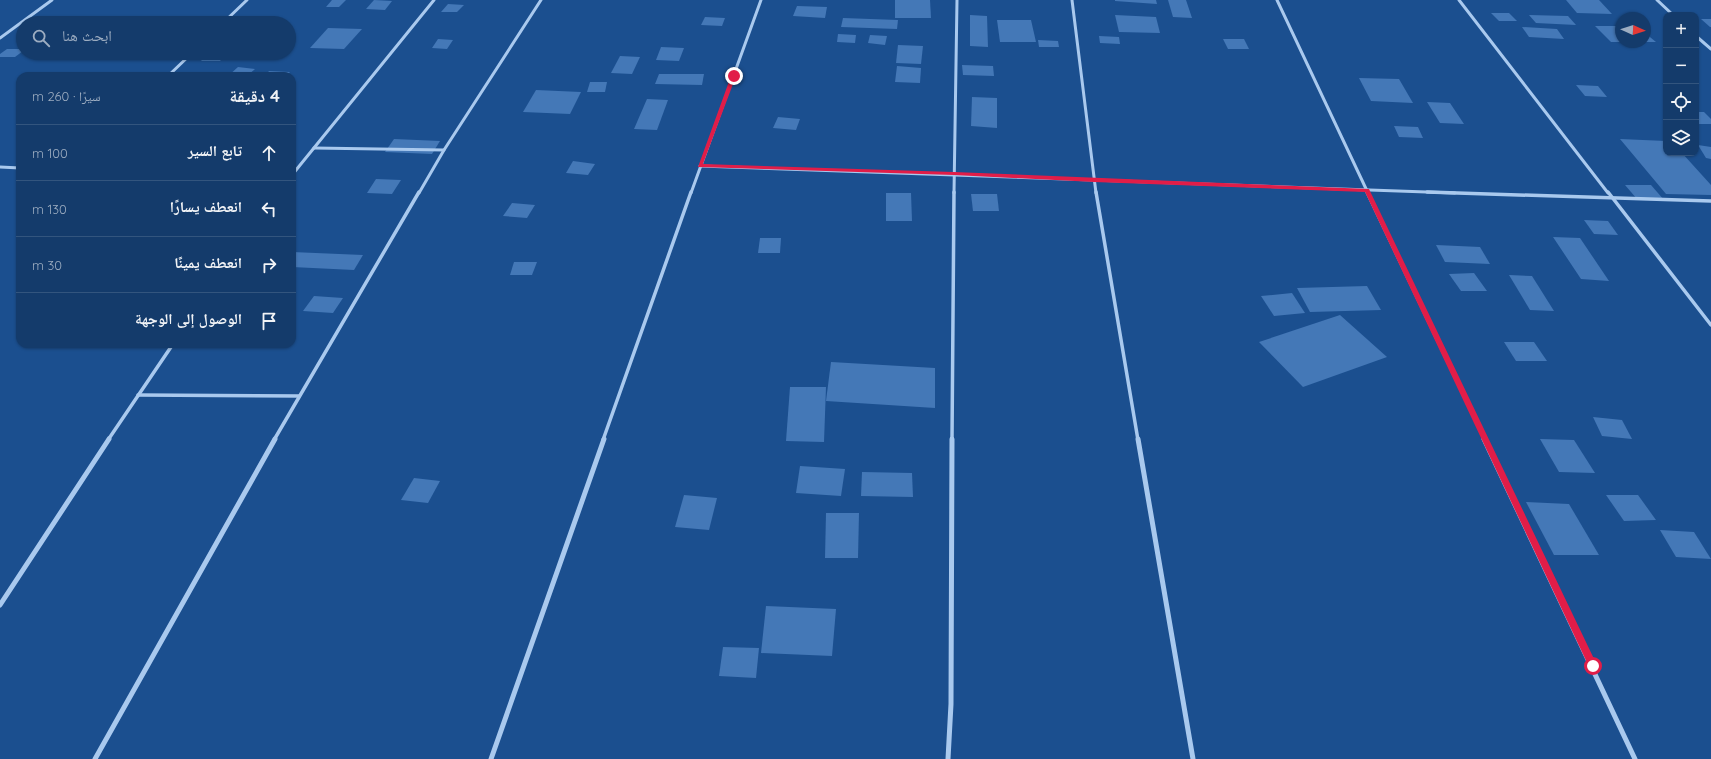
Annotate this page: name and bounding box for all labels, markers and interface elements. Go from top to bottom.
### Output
north arrow [1615,12,1651,48]
map controls [1663,12,1699,156]
button: + [1663,12,1699,48]
search box [16,16,296,60]
text: ابحث هنا [62,26,112,45]
icon: search [30,27,52,49]
button: − [1663,48,1699,84]
route end [725,67,743,85]
button: locate [1663,84,1699,120]
text: 4 دقيقة [230,85,280,106]
text: سيرًا · 260 m [32,88,101,104]
button: layers [1663,120,1699,156]
text: تابع السير [188,141,242,160]
icon: ahead [258,142,280,164]
text: 100 m [32,145,68,161]
text: انعطف يسارًا [170,197,242,216]
icon: left [258,198,280,220]
text: 130 m [32,201,67,217]
text: انعطف يمينًا [174,253,242,272]
icon: right [258,254,280,276]
text: 30 m [32,257,62,273]
text: الوصول إلى الوجهة [135,309,242,328]
icon: arrive [258,310,280,332]
route start [1584,657,1602,675]

